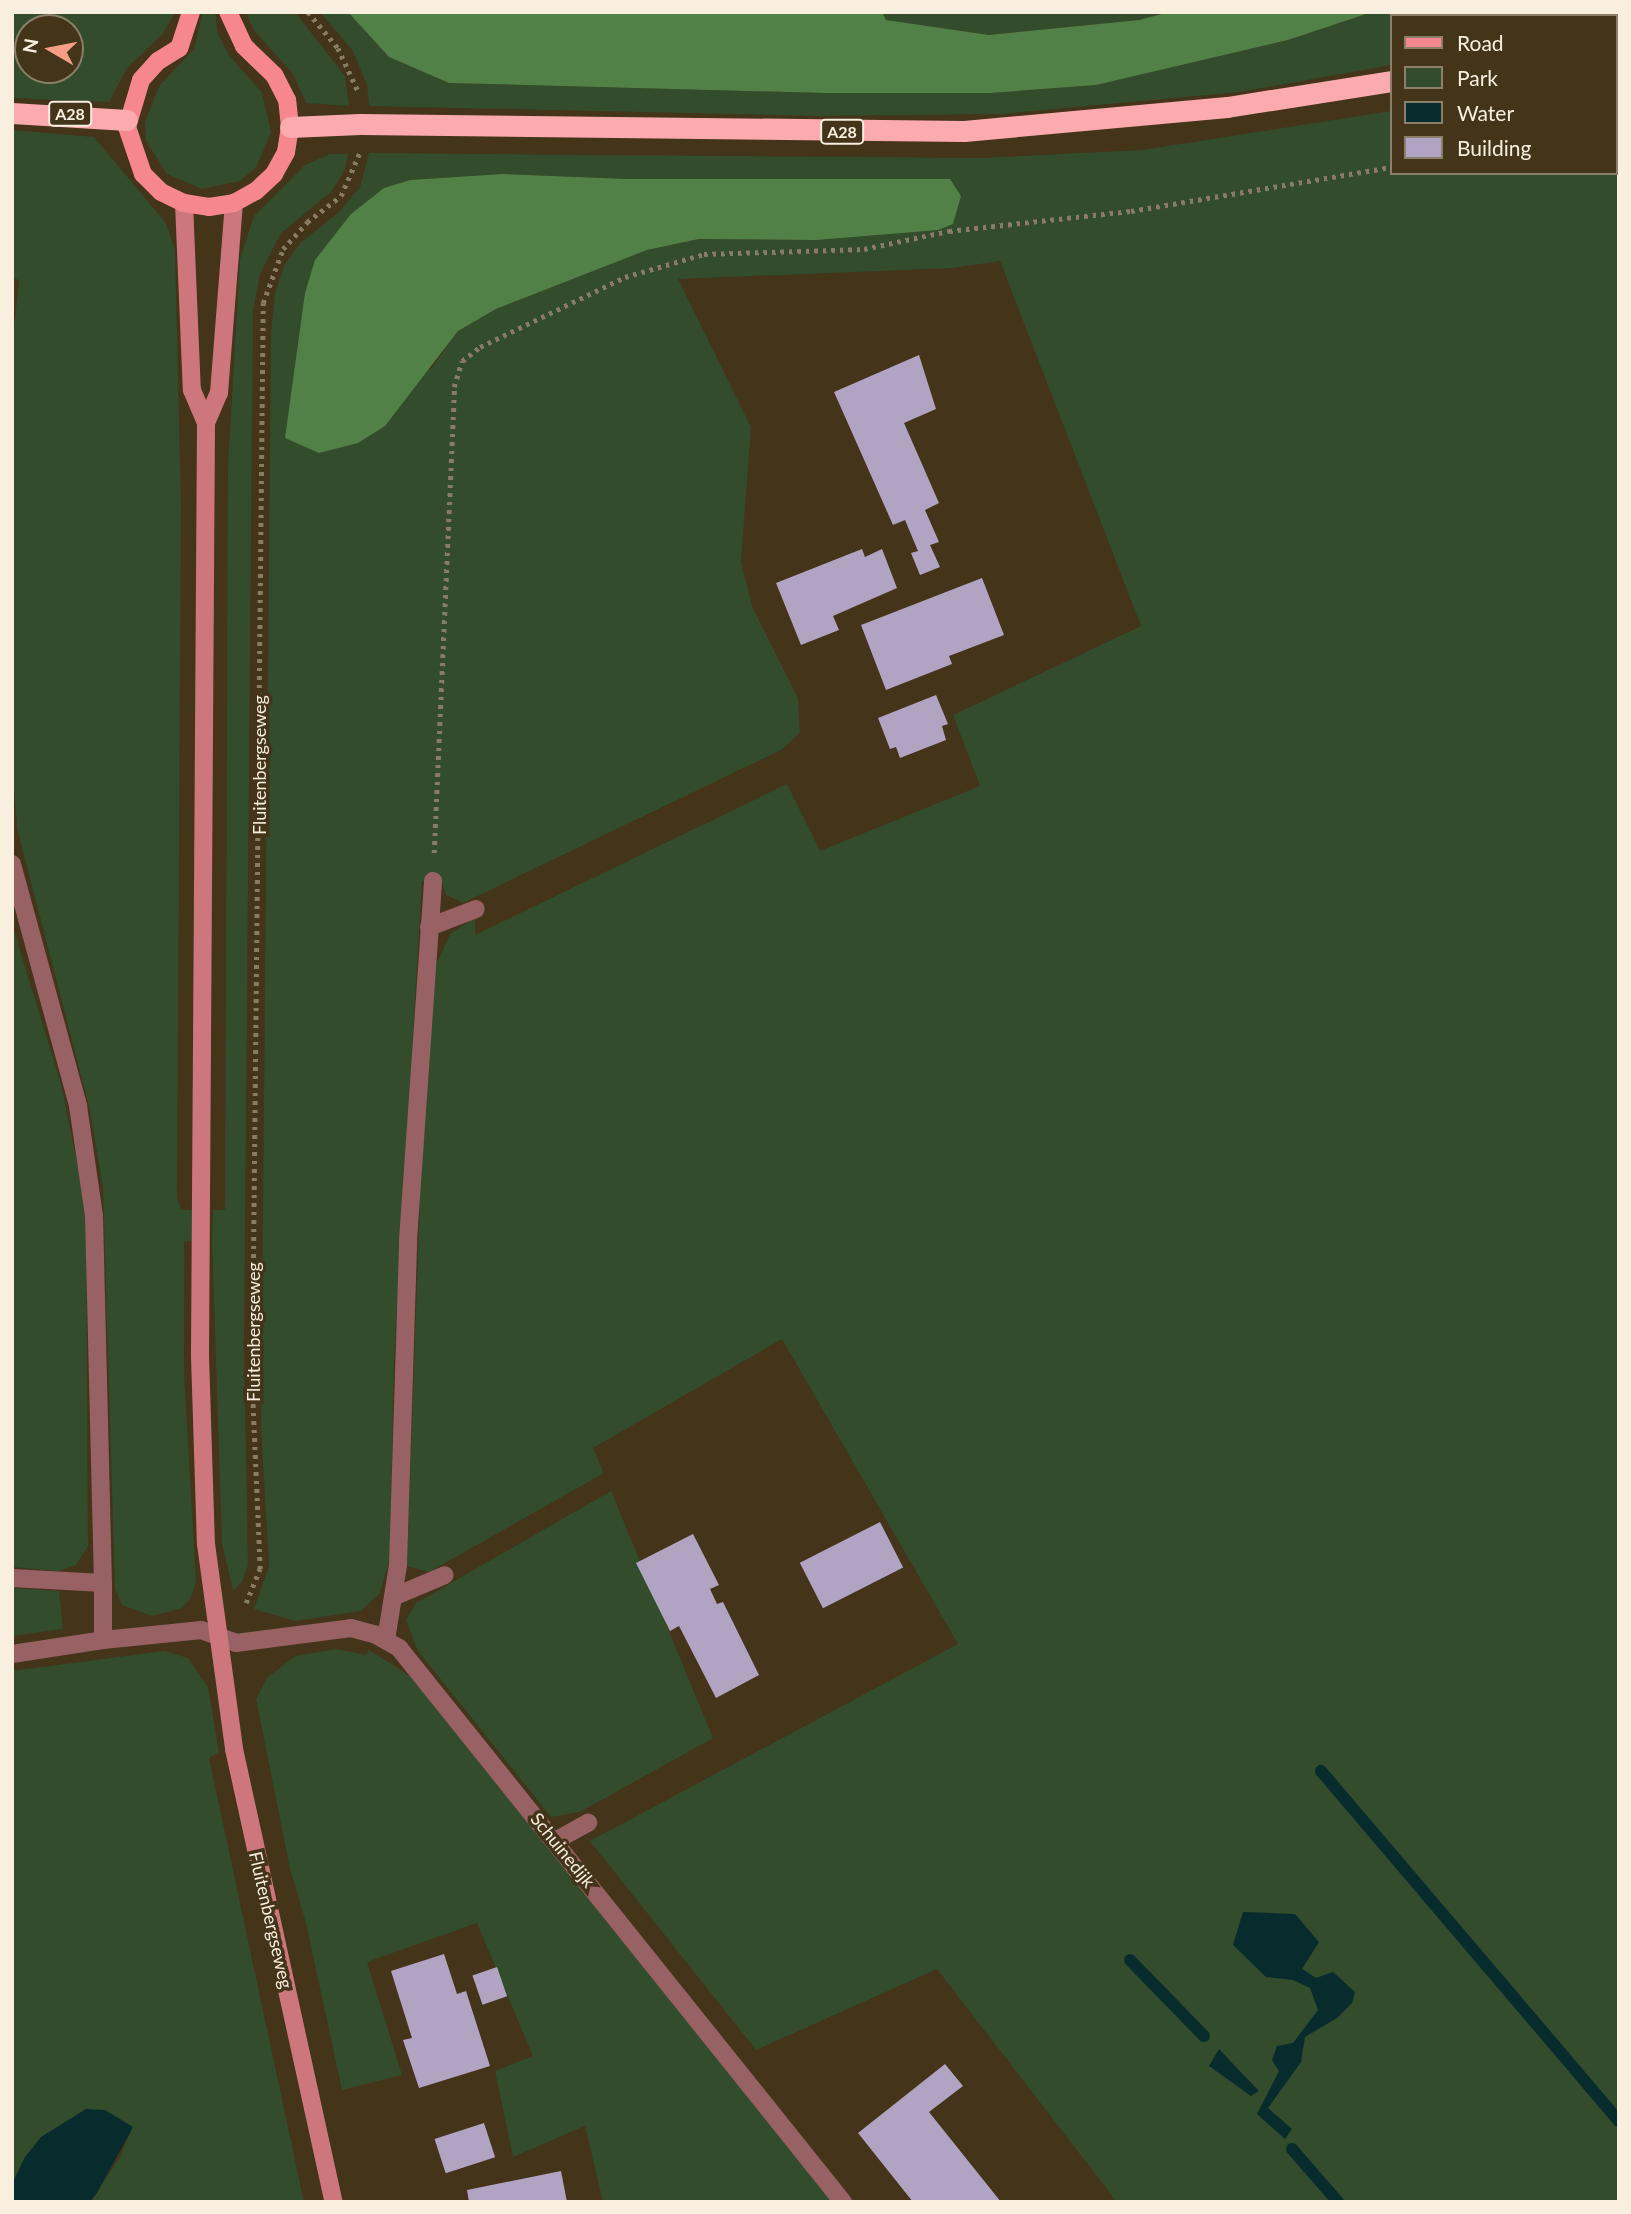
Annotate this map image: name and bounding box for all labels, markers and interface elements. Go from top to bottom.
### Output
north arrow [14,14,84,84]
legend [1390,14,1617,175]
text: Road [1457,30,1504,55]
text: N [17,36,42,55]
text: Park [1457,65,1498,90]
text: Water [1457,100,1514,125]
road number: A28 [47,102,93,126]
road number: A28 [819,120,865,144]
text: Building [1457,135,1532,160]
street label: Fluitenbergseweg [248,695,270,835]
street label: Fluitenbergseweg [242,1262,264,1402]
street label: Schuinedijk [526,1808,600,1892]
street label: Fluitenbergseweg [245,1849,297,1991]

